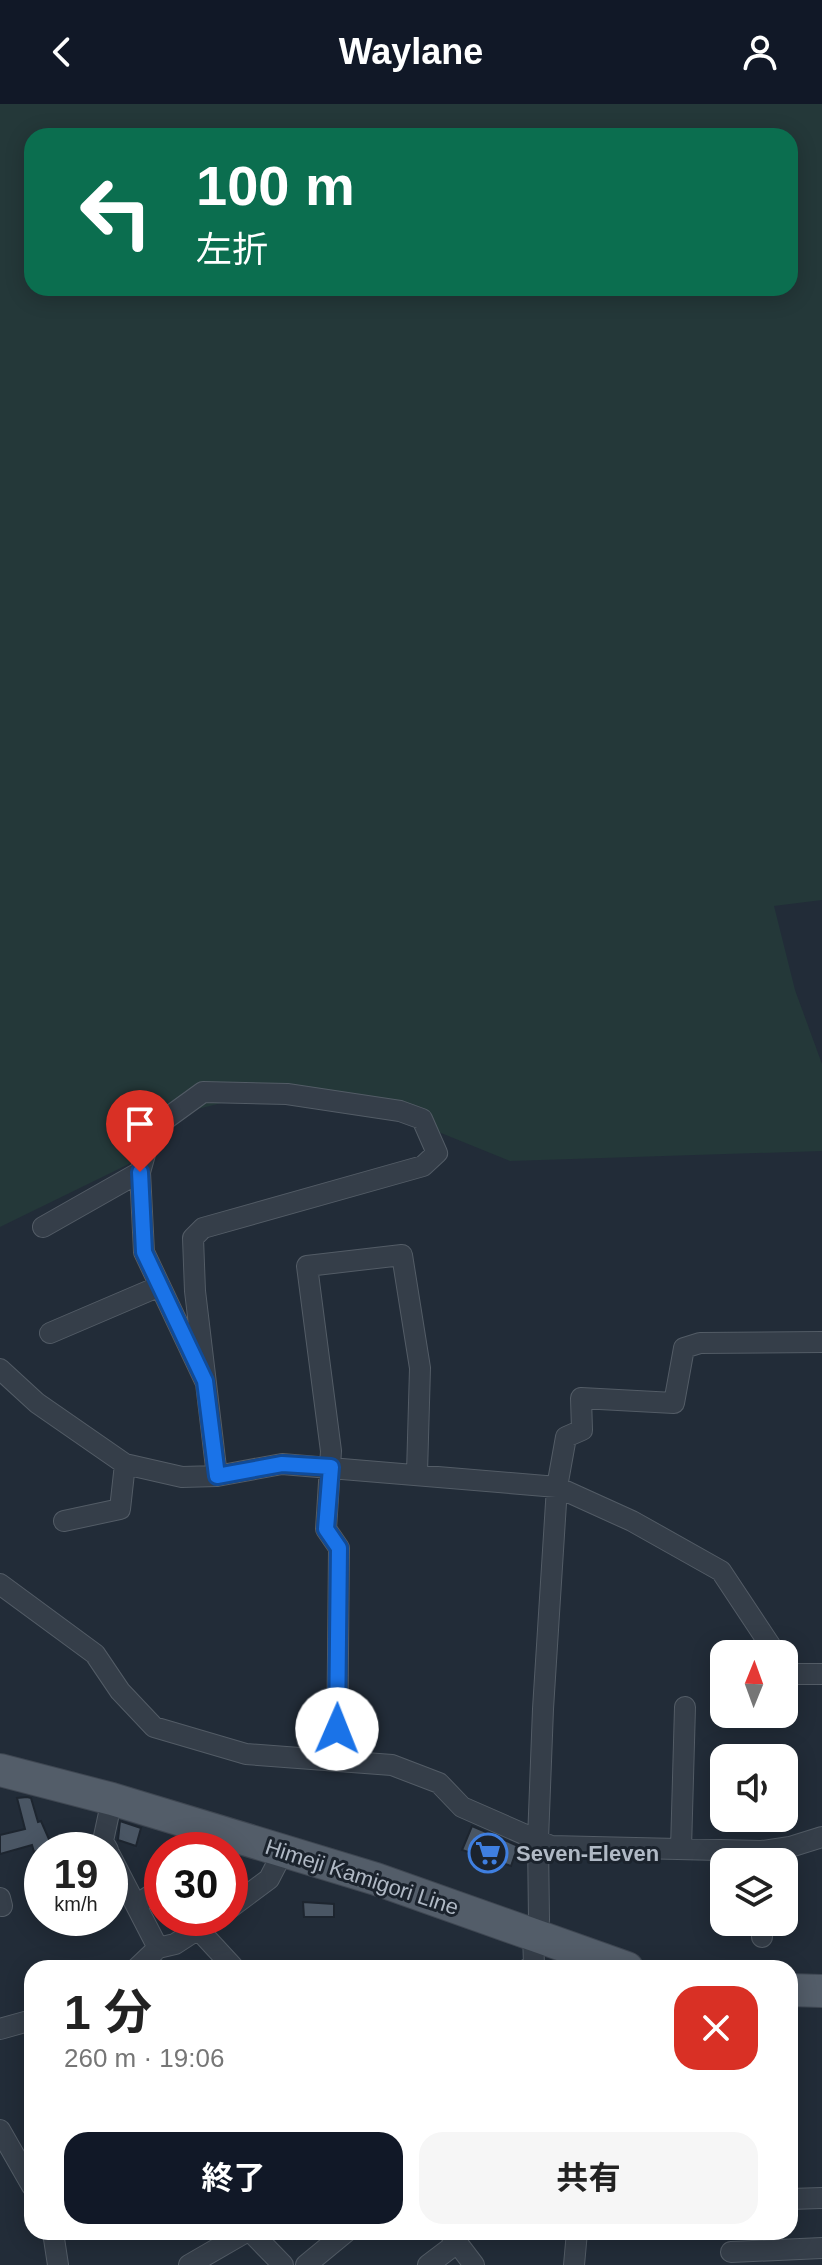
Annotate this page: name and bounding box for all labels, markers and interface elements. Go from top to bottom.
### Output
icon: back [40,30,84,74]
icon: person [738,30,782,74]
text: Waylane [339,31,483,72]
text: 100 m [196,154,355,217]
icon: left [64,160,168,264]
text: 左折 [196,229,268,270]
pin [106,1090,174,1172]
icon: arrive [118,1102,162,1146]
north arrow [710,1640,798,1728]
map controls [710,1640,798,1936]
position arrow [295,1687,379,1771]
button: sound [710,1744,798,1832]
speed limit sign: 30 [144,1832,248,1936]
supermarket icon: Seven-Eleven [467,1832,509,1874]
street label: Himeji Kamigori Line [262,1834,462,1920]
place label: Seven-Eleven [516,1841,659,1866]
button: layers [710,1848,798,1936]
text: 19 [54,1852,98,1896]
text: km/h [54,1893,98,1915]
text: 1 分 [64,1986,152,2039]
button: close [674,1986,758,2070]
text: 260 m · 19:06 [64,2043,224,2073]
button: 終了 [64,2132,403,2224]
button: 共有 [419,2132,758,2224]

